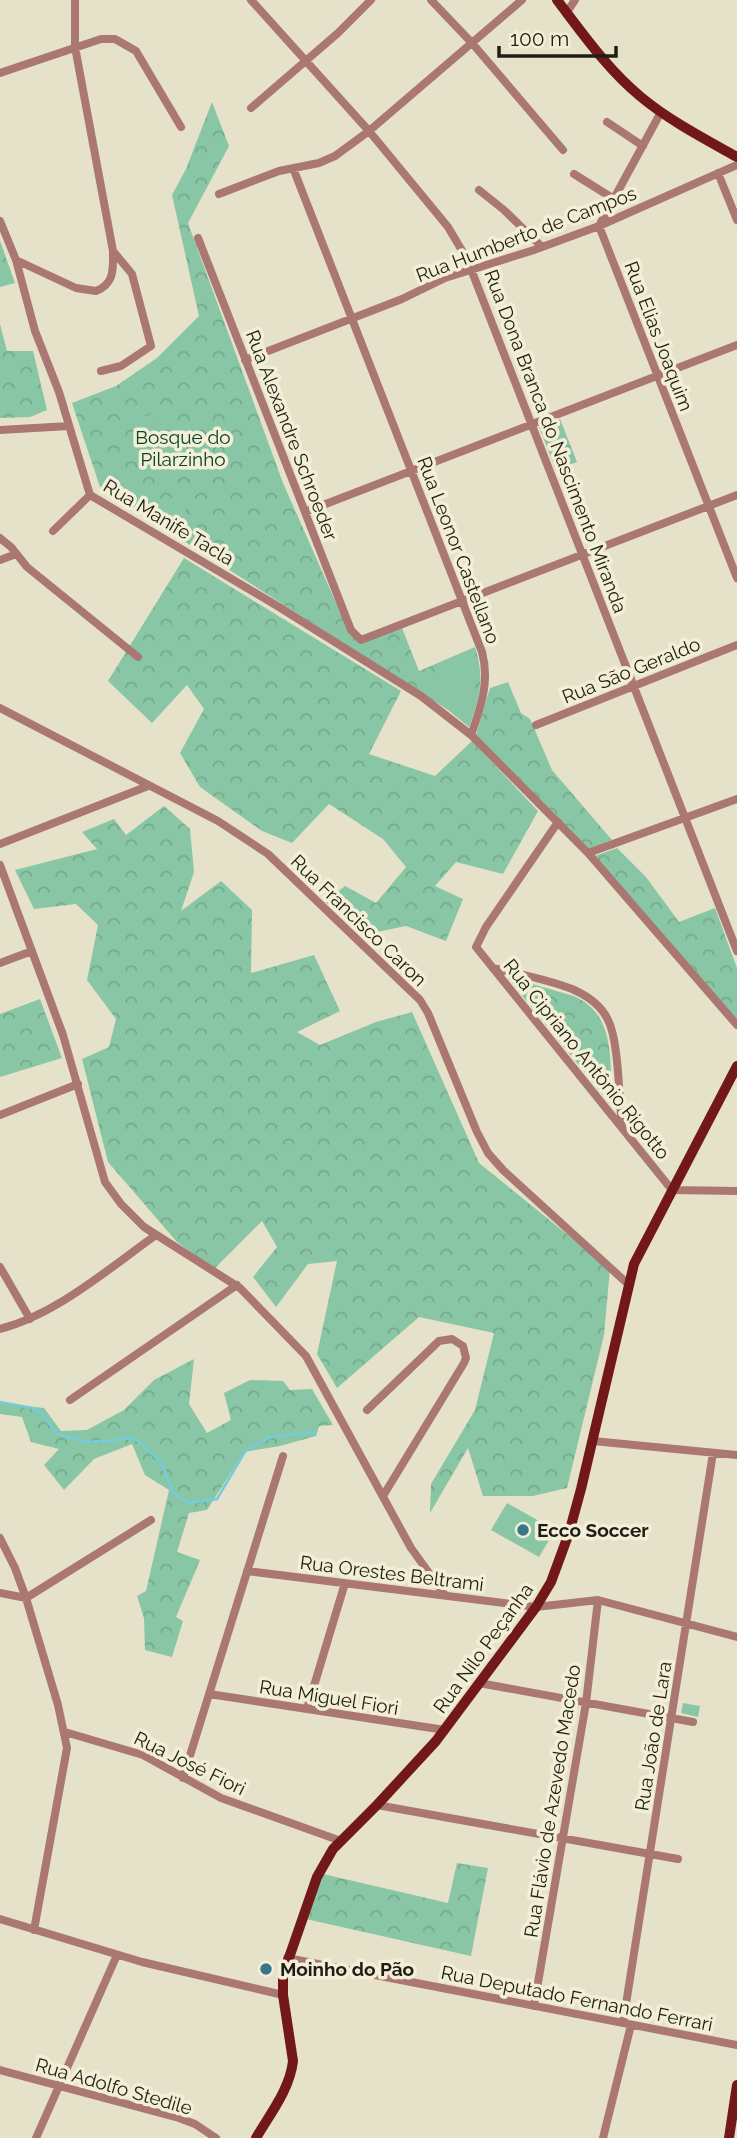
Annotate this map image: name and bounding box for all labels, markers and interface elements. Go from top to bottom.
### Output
scale bar [499,14,616,58]
text: 100 m [510,26,569,51]
street label: Rua Humberto de Campos [413,182,639,286]
street label: Rua Elias Joaquim [620,258,698,414]
street label: Rua Dona Branca do Nascimento Miranda [480,266,632,616]
street label: Rua Alexandre Schroeder [242,327,342,544]
park label: Bosque do Pilarzinho [135,426,231,470]
street label: Rua Leonor Castellano [413,453,505,647]
street label: Rua Manife Tacla [100,474,238,570]
street label: Rua São Geraldo [559,632,703,708]
street label: Rua Francisco Caron [287,850,431,990]
street label: Rua Cipriano Antônio Rigotto [499,954,675,1164]
place label: Ecco Soccer [537,1519,649,1541]
marker: Ecco Soccer [515,1522,531,1538]
street label: Rua Orestes Beltrami [299,1551,485,1595]
street label: Rua Nilo Peçanha [429,1579,537,1717]
street label: Rua João de Lara [630,1660,676,1812]
street label: Rua Flávio de Azevedo Macedo [520,1663,584,1939]
street label: Rua Miguel Fiori [258,1675,400,1719]
street label: Rua José Fiori [131,1727,249,1799]
place label: Moinho do Pão [280,1958,414,1980]
marker: Moinho do Pão [258,1961,274,1977]
street label: Rua Deputado Fernando Ferrari [439,1961,715,2035]
street label: Rua Adolfo Stedile [33,2053,195,2119]

